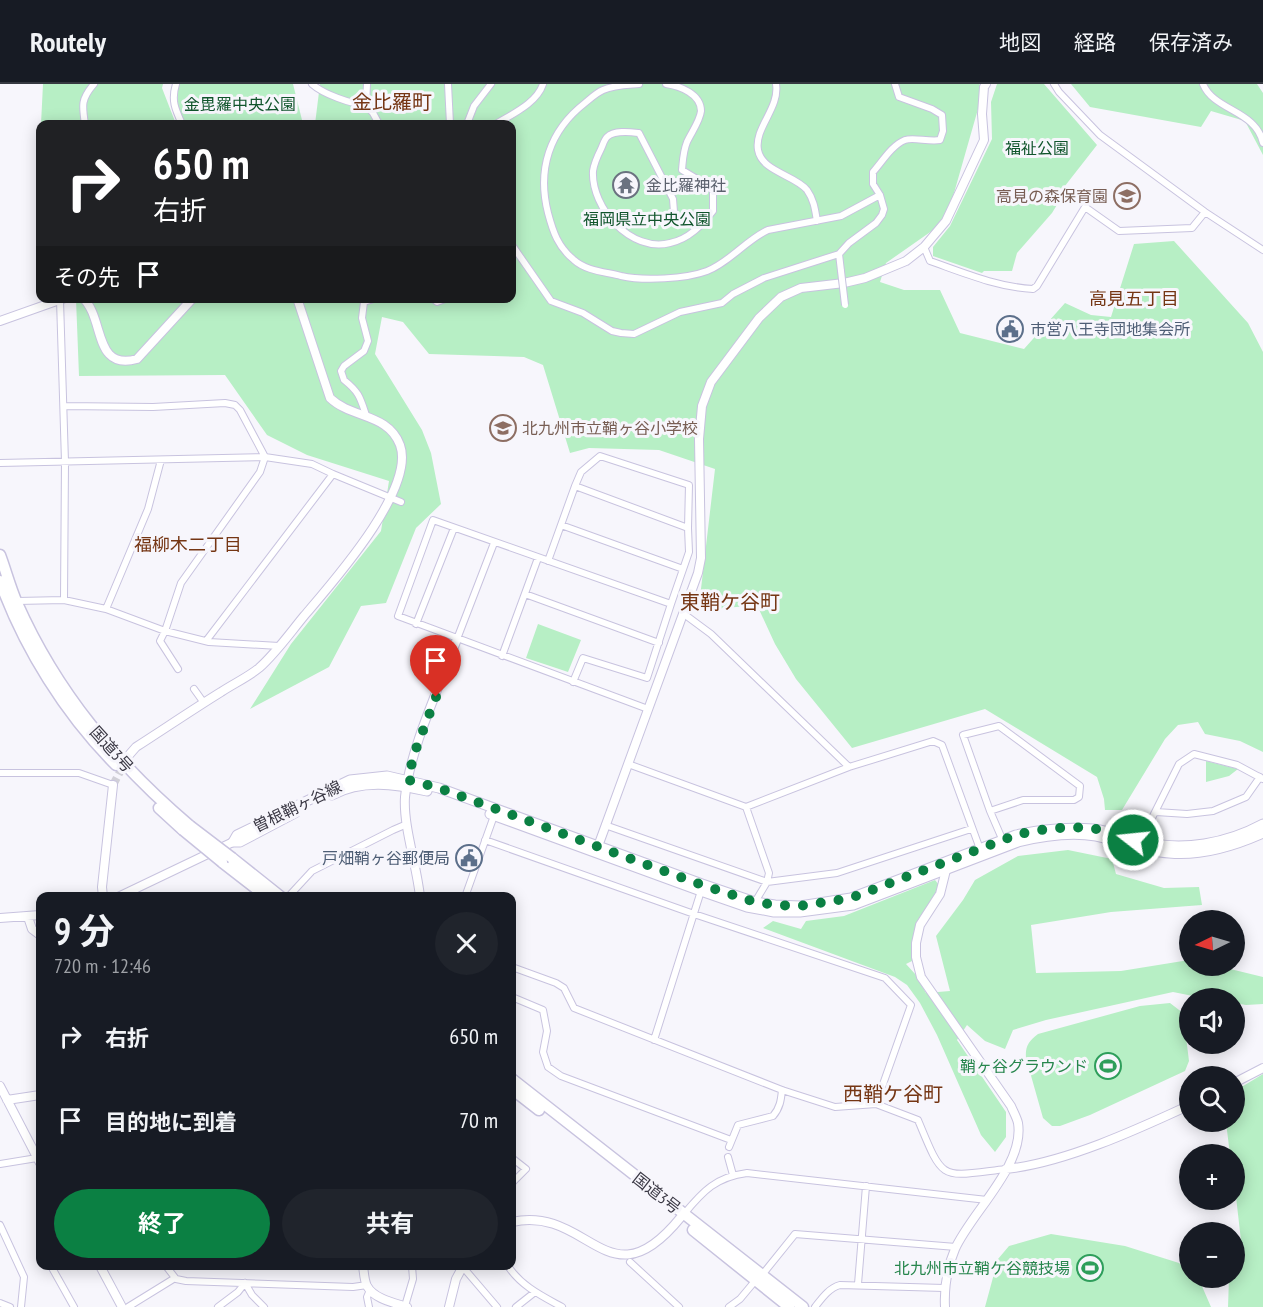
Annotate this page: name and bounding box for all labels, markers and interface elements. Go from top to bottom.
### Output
text: Routely [30,23,106,60]
text: 地図 [999,29,1041,56]
text: 経路 [1074,29,1116,56]
text: 保存済み [1149,29,1233,56]
district label: 金比羅町 [352,89,432,115]
park label: 金毘羅中央公園 [184,94,296,114]
text: 650 m [153,136,250,191]
park label: 福祉公園 [1005,138,1069,158]
icon: right [54,144,132,222]
temple icon: 金比羅神社 [611,170,641,200]
place label: 金比羅神社 [646,175,726,195]
school or university icon: 高見の森保育園 [1112,181,1142,211]
place label: 高見の森保育園 [996,186,1108,206]
text: 右折 [153,193,207,227]
park label: 福岡県立中央公園 [583,209,711,229]
icon: arrive [132,258,165,291]
text: その先 [54,263,120,291]
district label: 高見五丁目 [1089,287,1179,310]
public building icon: 市営八王寺団地集会所 [995,314,1025,344]
place label: 市営八王寺団地集会所 [1030,319,1190,339]
school or university icon: 北九州市立鞘ヶ谷小学校 [488,413,518,443]
place label: 北九州市立鞘ヶ谷小学校 [522,418,698,438]
district label: 福柳木二丁目 [134,533,242,556]
district label: 東鞘ケ谷町 [680,589,780,615]
pin [410,635,461,697]
icon: arrive [419,644,452,677]
street label: 国道3号 [86,722,138,776]
street label: 曽根鞘ヶ谷線 [249,776,345,836]
position arrow [1101,808,1165,872]
public building icon: 戸畑鞘ヶ谷郵便局 [454,843,484,873]
place label: 戸畑鞘ヶ谷郵便局 [322,848,450,868]
text: 9 分 [54,907,115,954]
north arrow [1179,910,1245,976]
map controls [1179,910,1245,1288]
button: close [435,912,498,975]
text: 720 m · 12:46 [54,953,151,979]
button: sound [1179,988,1245,1054]
icon: right [54,1020,87,1053]
text: 650 m [449,1022,498,1050]
text: 右折 [105,1024,149,1052]
sports icon: 鞘ヶ谷グラウンド [1093,1051,1123,1081]
place label: 鞘ヶ谷グラウンド [960,1056,1088,1076]
button: search [1179,1066,1245,1132]
district label: 西鞘ケ谷町 [843,1081,943,1107]
icon: arrive [54,1104,87,1137]
text: 70 m [459,1106,498,1134]
text: 目的地に到着 [105,1108,237,1136]
button: + [1179,1144,1245,1210]
street label: 国道3号 [629,1168,685,1218]
button: 終了 [54,1189,270,1258]
button: 共有 [282,1189,498,1258]
button: − [1179,1222,1245,1288]
sports icon: 北九州市立鞘ケ谷競技場 [1075,1253,1105,1283]
place label: 北九州市立鞘ケ谷競技場 [894,1258,1070,1278]

